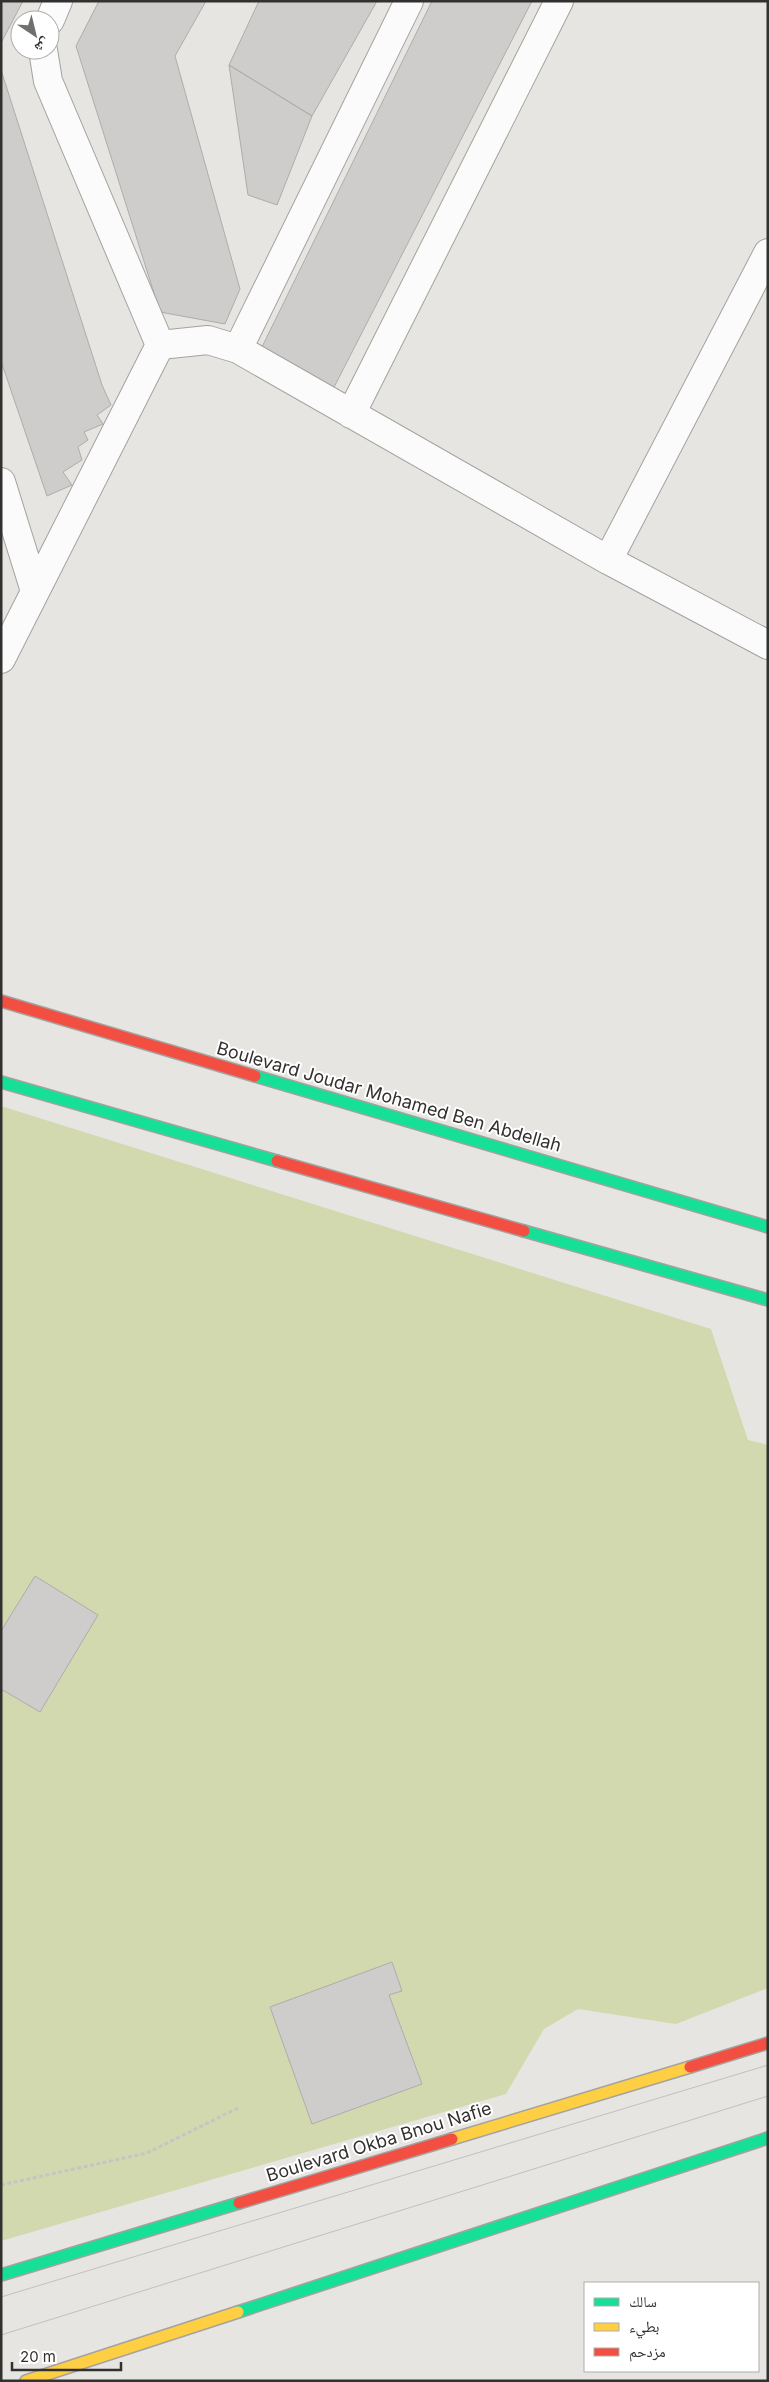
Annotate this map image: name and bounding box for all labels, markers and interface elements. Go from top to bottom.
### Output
north arrow [10,10,60,60]
text: ش [31,34,54,57]
street label: Boulevard Joudar Mohamed Ben Abdellah [214,1037,564,1156]
street label: Boulevard Okba Bnou Nafie [264,2097,494,2186]
legend [584,2282,759,2372]
text: سالك [629,2292,657,2311]
text: بطيء [629,2317,659,2339]
scale bar [12,2340,121,2372]
text: مزدحم [629,2342,666,2362]
text: 20 m [20,2347,56,2366]

